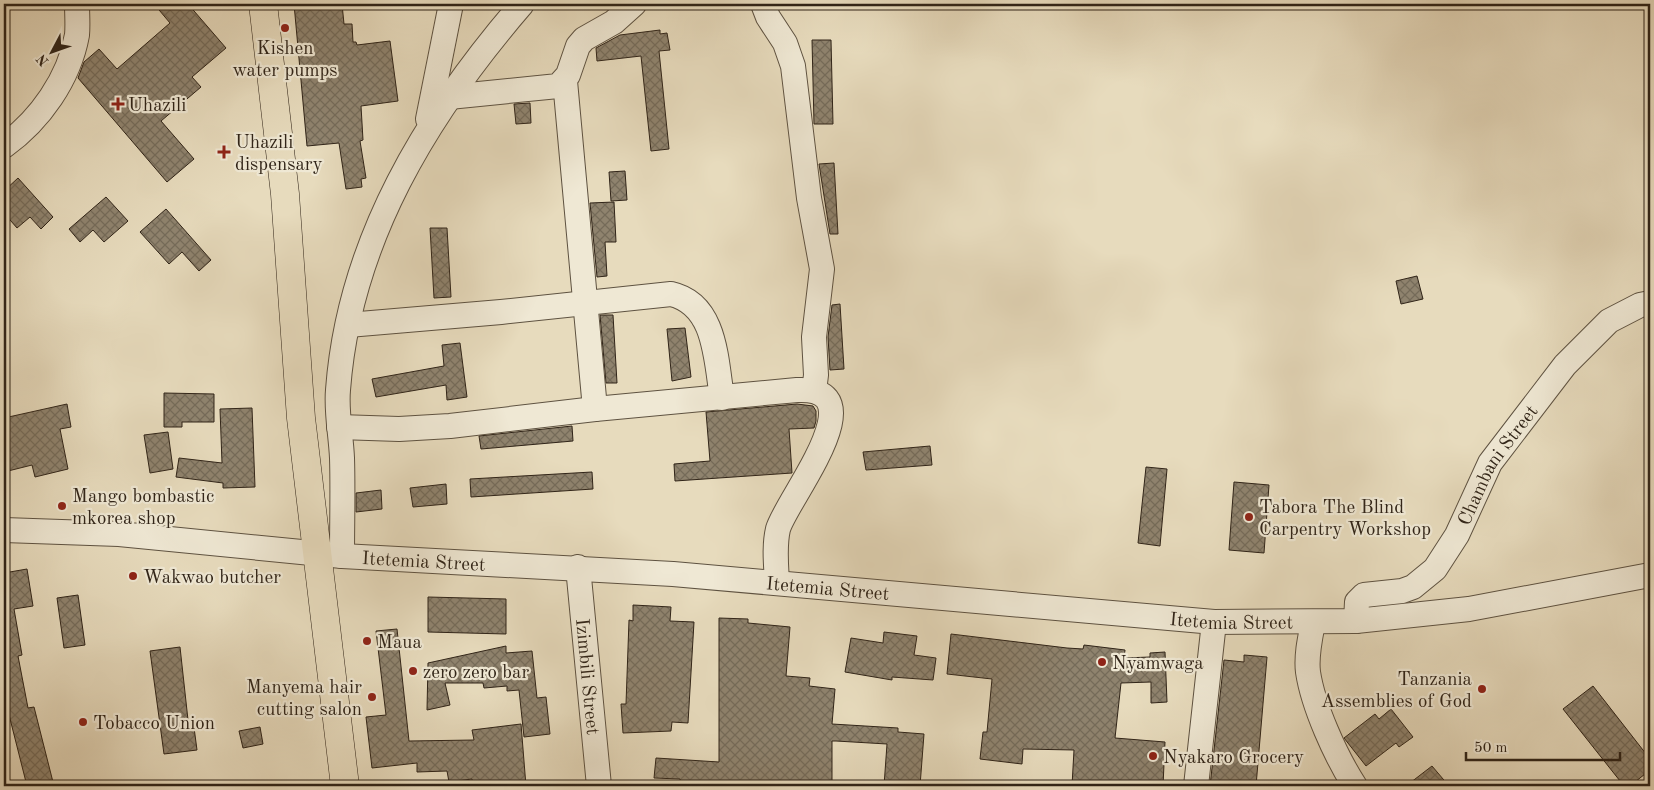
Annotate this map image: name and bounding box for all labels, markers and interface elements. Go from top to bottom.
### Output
marker: Kishen water pumps [279,22,291,34]
north arrow [28,28,78,78]
place label: Kishen water pumps [232,40,338,81]
text: N [34,51,52,69]
place label: Uhazili [128,97,186,116]
marker: Uhazili [112,98,124,110]
place label: Uhazili dispensary [235,134,323,175]
marker: Uhazili dispensary [217,145,231,159]
street label: Chambani Street [1456,402,1543,529]
place label: Mango bombastic mkorea shop [72,488,214,529]
place label: Tabora The Blind Carpentry Workshop [1259,499,1431,540]
marker: Mango bombastic mkorea shop [56,500,68,512]
marker: Tabora The Blind Carpentry Workshop [1243,511,1255,523]
street label: Itetemia Street [361,550,486,576]
place label: Wakwao butcher [143,569,281,588]
marker: Wakwao butcher [127,570,139,582]
street label: Itetemia Street [765,575,890,605]
street label: Itetemia Street [1169,611,1293,634]
street label: Izimbili Street [571,618,601,736]
place label: Maua [377,634,422,653]
marker: Maua [361,635,373,647]
place label: Nyamwaga [1112,655,1204,674]
marker: Nyamwaga [1096,656,1108,668]
place label: zero zero bar [423,664,529,683]
marker: zero zero bar [407,665,419,677]
place label: Tanzania Assemblies of God [1321,671,1473,712]
place label: Manyema hair cutting salon [246,679,362,720]
marker: Tanzania Assemblies of God [1476,683,1488,695]
marker: Manyema hair cutting salon [366,691,378,703]
place label: Tobacco Union [93,715,215,734]
marker: Tobacco Union [77,716,89,728]
scale bar [1466,730,1620,762]
text: 50 m [1474,741,1508,756]
place label: Nyakaro Grocery [1163,749,1304,768]
marker: Nyakaro Grocery [1147,750,1159,762]

